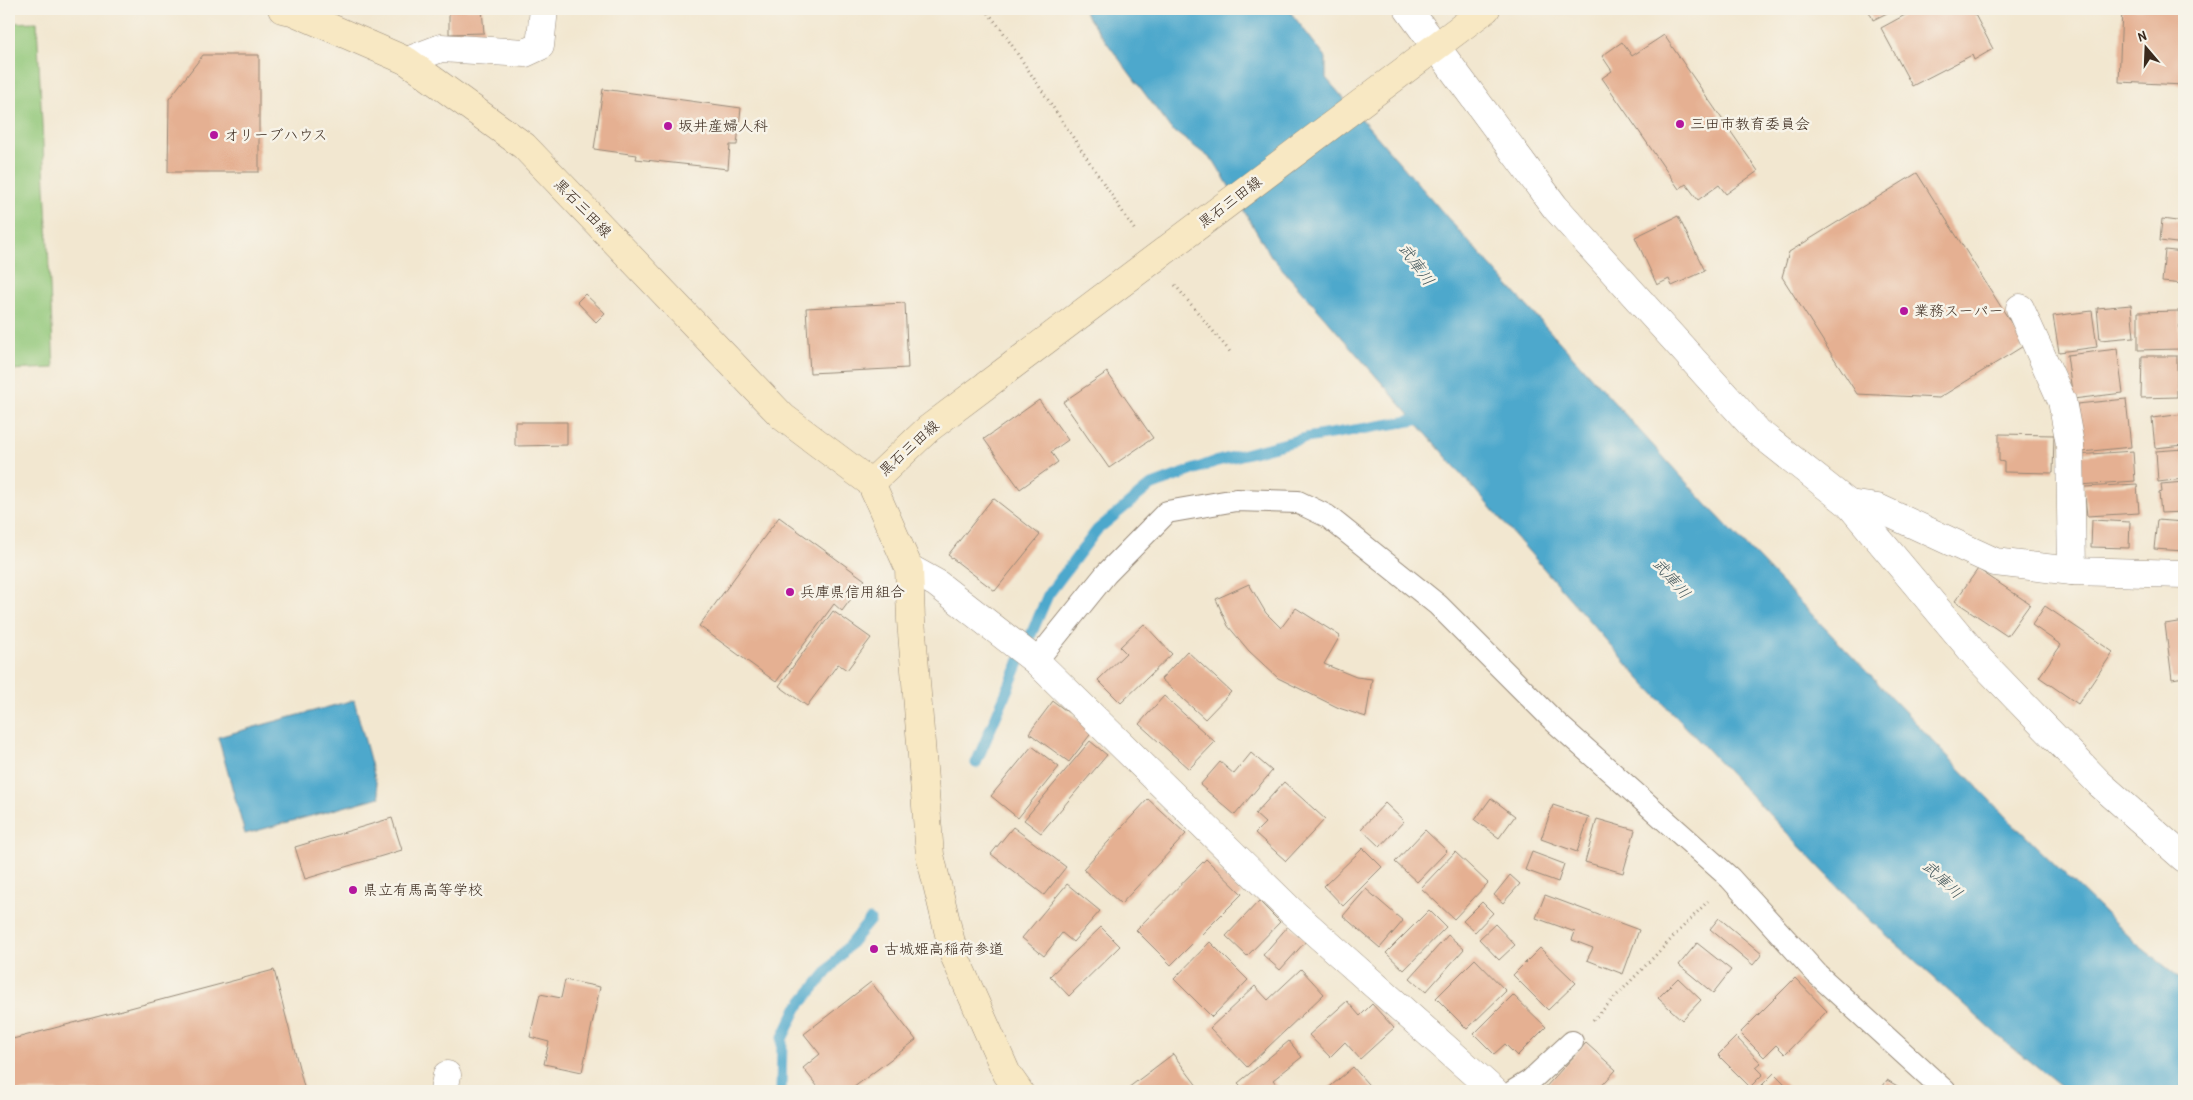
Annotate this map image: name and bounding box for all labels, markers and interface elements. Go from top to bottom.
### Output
north arrow [2120,22,2170,72]
text: N [2135,25,2149,45]
place label: 三田市教育委員会 [1690,113,1810,134]
place label: 坂井産婦人科 [678,115,768,136]
marker: 三田市教育委員会 [1674,118,1686,130]
marker: 坂井産婦人科 [662,120,674,132]
place label: オリーブハウス [224,124,328,145]
marker: オリーブハウス [208,129,220,141]
street label: 黒石三田線 [1193,171,1266,233]
street label: 黒石三田線 [550,173,617,242]
water label: 武庫川 [1394,238,1440,290]
place label: 業務スーパー [1914,300,2003,321]
marker: 業務スーパー [1898,305,1910,317]
street label: 黒石三田線 [874,415,944,481]
water label: 武庫川 [1648,553,1696,603]
place label: 兵庫県信用組合 [800,581,905,602]
marker: 兵庫県信用組合 [784,586,796,598]
water label: 武庫川 [1918,855,1968,903]
place label: 県立有馬高等学校 [363,879,483,900]
marker: 県立有馬高等学校 [347,884,359,896]
place label: 古城姫高稲荷参道 [884,938,1004,959]
marker: 古城姫高稲荷参道 [868,943,880,955]

